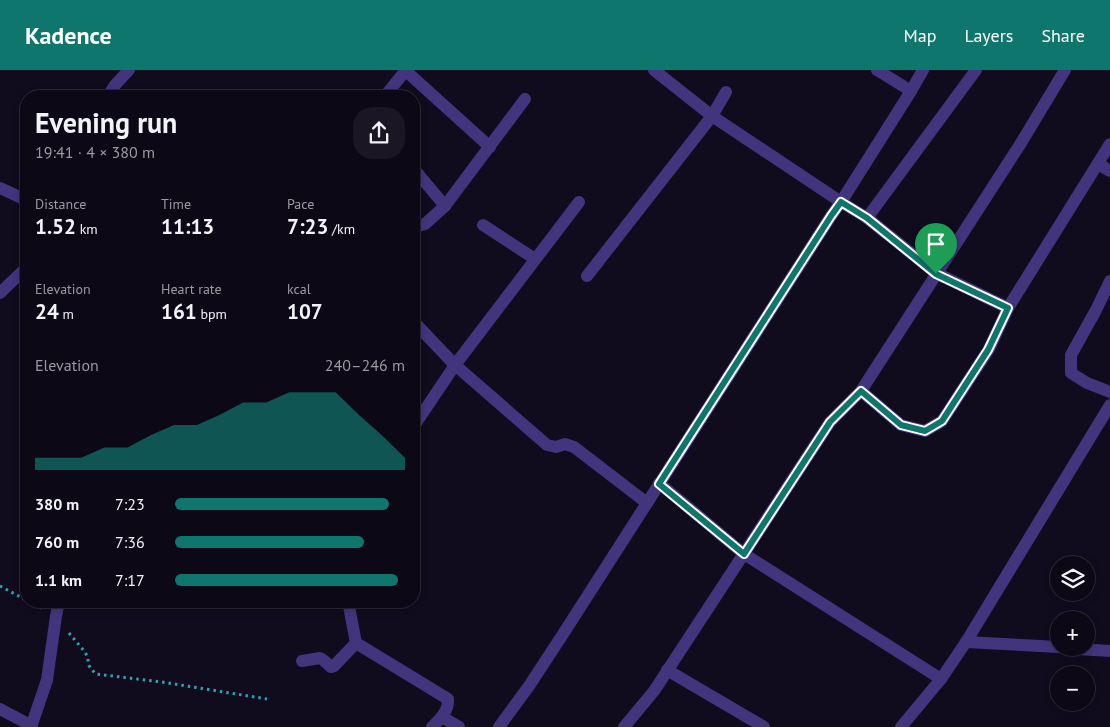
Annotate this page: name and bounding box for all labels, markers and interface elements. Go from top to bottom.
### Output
text: Kadence [25,20,112,51]
text: Map [904,24,936,47]
text: Layers [964,24,1013,47]
text: Share [1041,24,1085,47]
text: Evening run [35,104,177,141]
button: share [353,107,405,159]
text: 19:41 · 4 × 380 m [35,142,155,162]
text: Distance [35,195,86,213]
text: Time [161,195,191,213]
text: Pace [287,195,314,213]
text: 1.52 [35,213,76,240]
text: 11:13 [161,213,214,240]
text: 7:23 [287,213,328,240]
text: km [76,220,98,238]
text: /km [328,220,355,238]
pin [915,223,957,274]
icon: arrive [922,230,950,258]
text: Elevation [35,280,91,298]
text: Heart rate [161,280,222,298]
text: kcal [287,280,311,298]
text: 24 [35,298,59,325]
text: 161 [161,298,197,325]
text: 107 [287,298,323,325]
text: m [59,305,74,323]
text: bpm [197,305,227,323]
text: Elevation [35,355,99,375]
text: 240–246 m [325,355,405,375]
text: 380 m [35,494,79,514]
text: 7:23 [115,494,145,514]
text: 760 m [35,532,79,552]
text: 7:36 [115,532,145,552]
map controls [1050,556,1095,711]
button: layers [1050,556,1095,601]
text: 1.1 km [35,570,82,590]
text: 7:17 [115,570,145,590]
button: + [1050,611,1095,656]
button: − [1050,666,1095,711]

